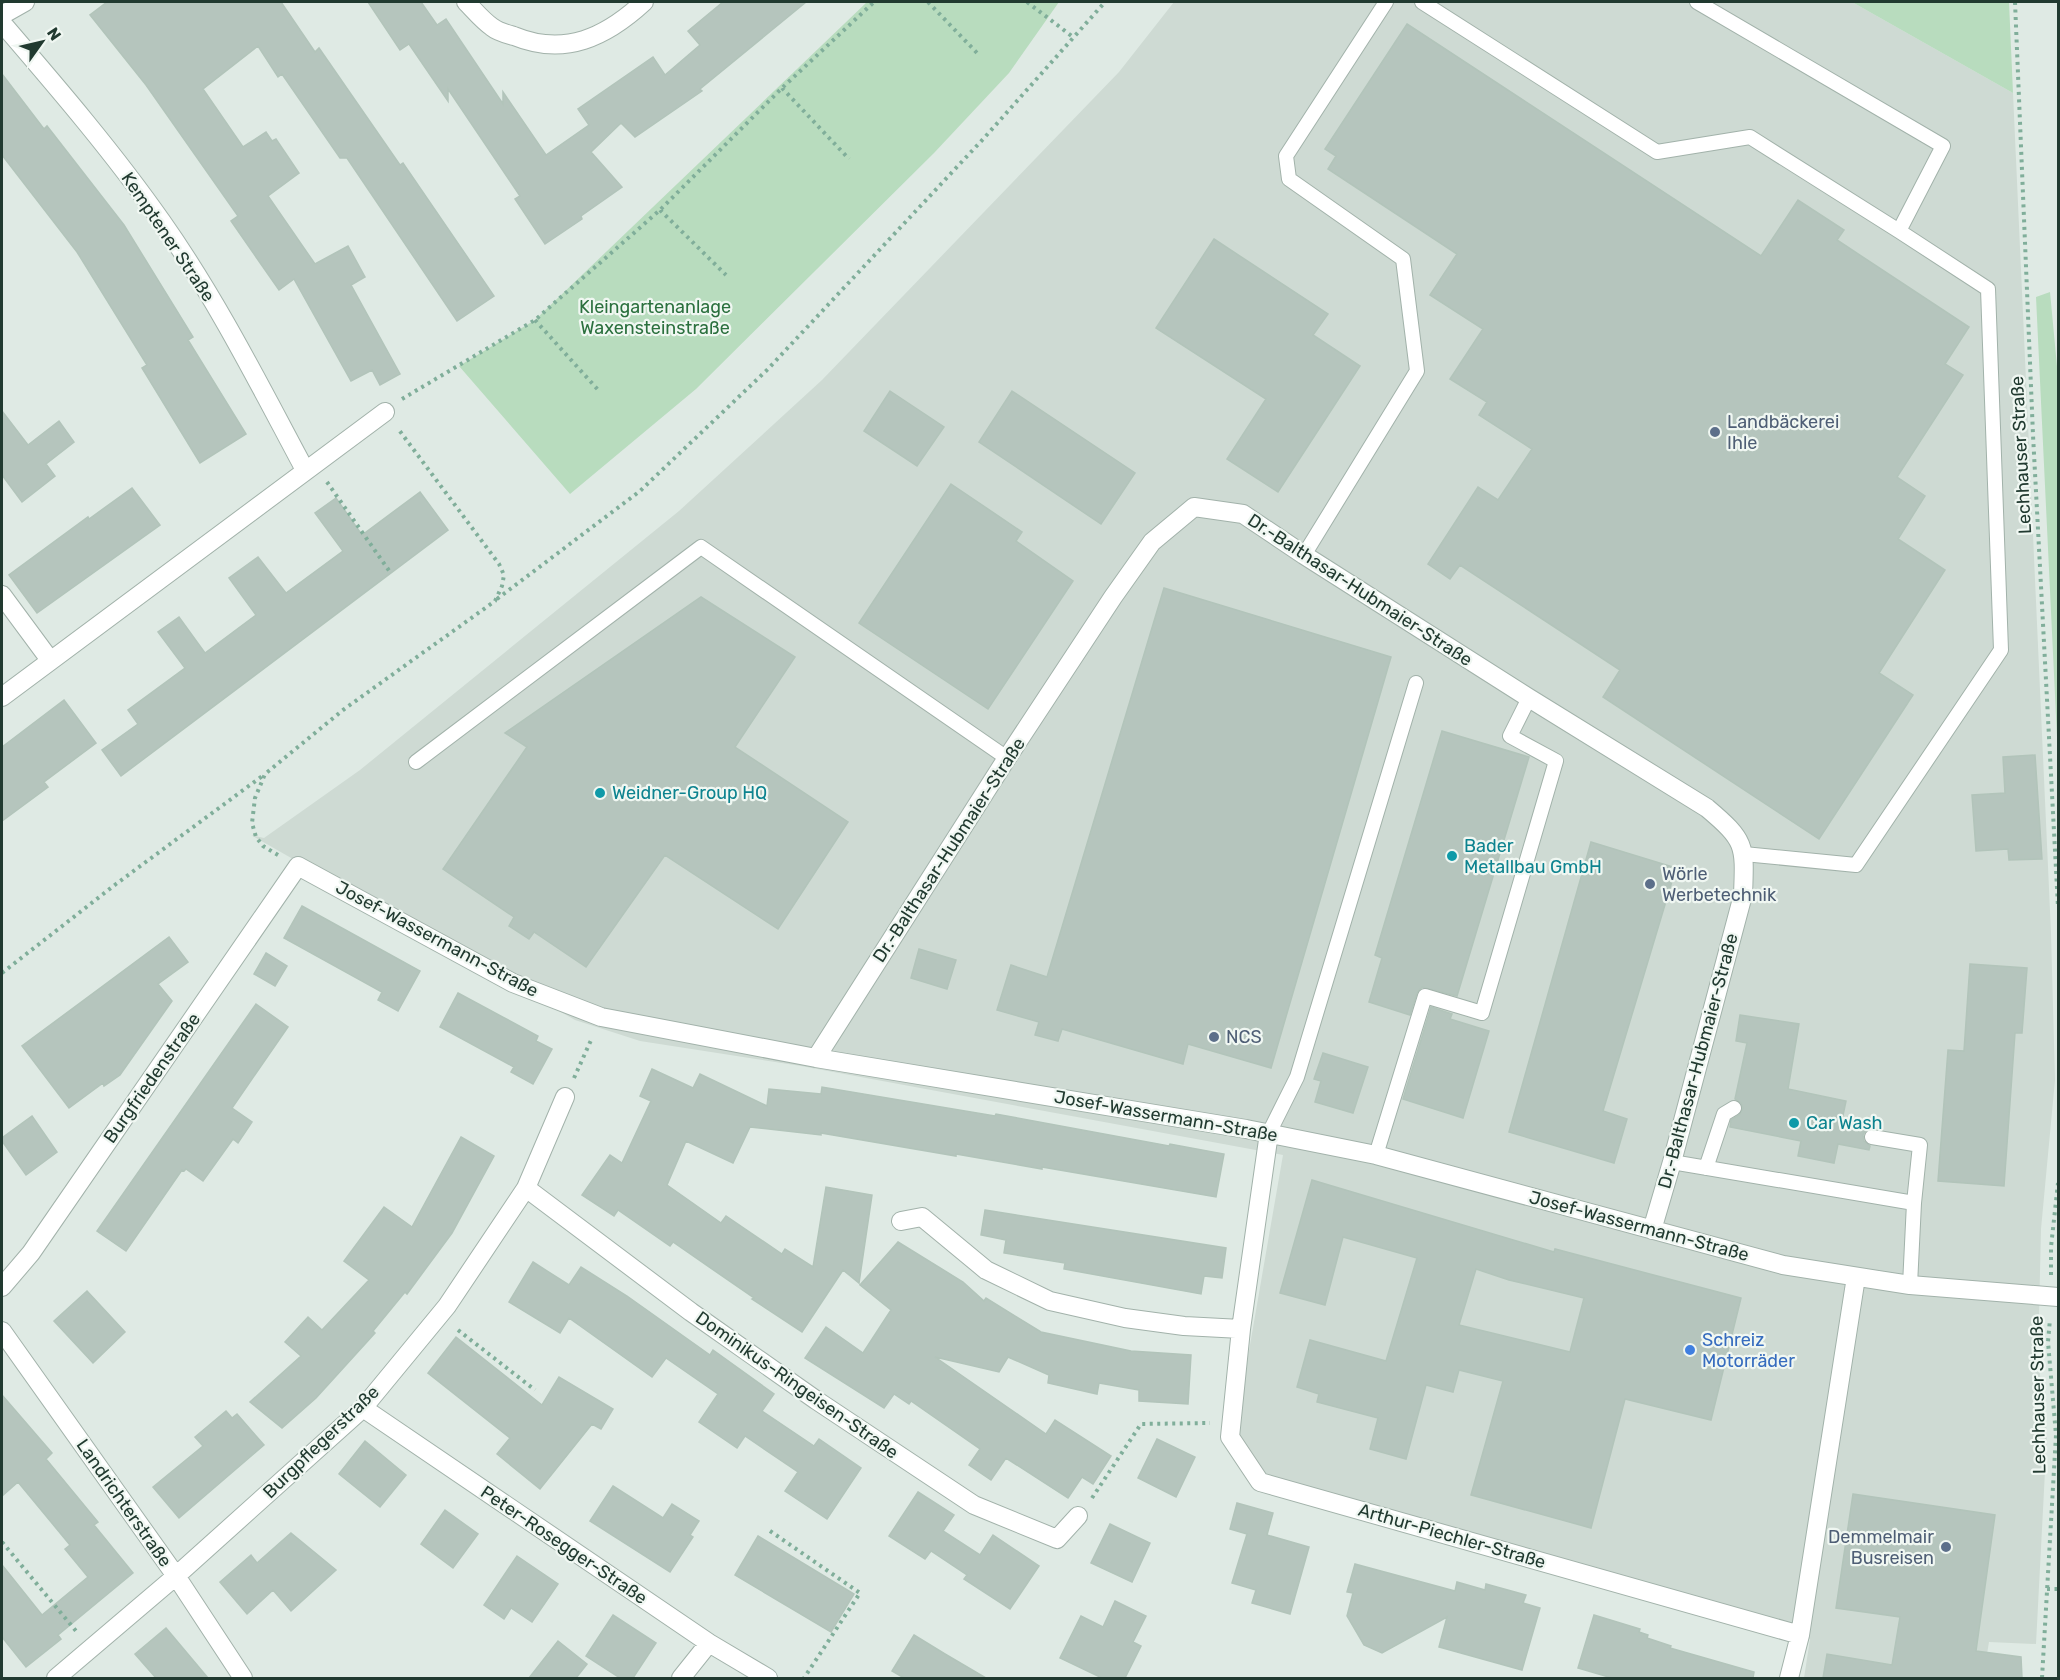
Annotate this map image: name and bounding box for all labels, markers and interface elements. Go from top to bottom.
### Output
north arrow [12,12,72,72]
text: N [43,24,65,44]
street label: Kemptener Straße [117,168,219,306]
park label: Kleingartenanlage Waxensteinstraße [579,296,731,339]
street label: Lechhauser Straße [2006,375,2036,535]
place label: Landbäckerei Ihle [1727,411,1839,454]
marker: Landbäckerei Ihle [1708,425,1722,439]
street label: Dr.-Balthasar-Hubmaier-Straße [1244,509,1476,671]
street label: Dr.-Balthasar-Hubmaier-Straße [868,734,1030,966]
place label: Weidner-Group HQ [612,782,767,804]
marker: Weidner-Group HQ [593,786,607,800]
place label: Bader Metallbau GmbH [1464,835,1602,878]
marker: Bader Metallbau GmbH [1445,849,1459,863]
place label: Wörle Werbetechnik [1662,863,1777,906]
street label: Josef-Wassermann-Straße [332,876,542,1002]
marker: Wörle Werbetechnik [1643,877,1657,891]
street label: Dr.-Balthasar-Hubmaier-Straße [1653,931,1743,1191]
street label: Burgfriedenstraße [99,1009,205,1147]
place label: NCS [1226,1026,1262,1048]
marker: NCS [1207,1030,1221,1044]
street label: Josef-Wassermann-Straße [1052,1085,1280,1147]
place label: Car Wash [1806,1112,1883,1134]
marker: Car Wash [1787,1116,1801,1130]
street label: Josef-Wassermann-Straße [1527,1186,1751,1266]
street label: Dominikus-Ringeisen-Straße [691,1306,903,1464]
street label: Lechhauser Straße [2026,1316,2050,1474]
place label: Schreiz Motorräder [1702,1329,1795,1372]
marker: Schreiz Motorräder [1683,1343,1697,1357]
street label: Burgpflegerstraße [258,1381,384,1503]
street label: Landrichterstraße [72,1435,176,1571]
street label: Peter-Rosegger-Straße [477,1481,651,1609]
street label: Arthur-Piechler-Straße [1356,1499,1548,1573]
place label: Demmelmair Busreisen [1828,1526,1934,1569]
marker: Demmelmair Busreisen [1939,1540,1953,1554]

